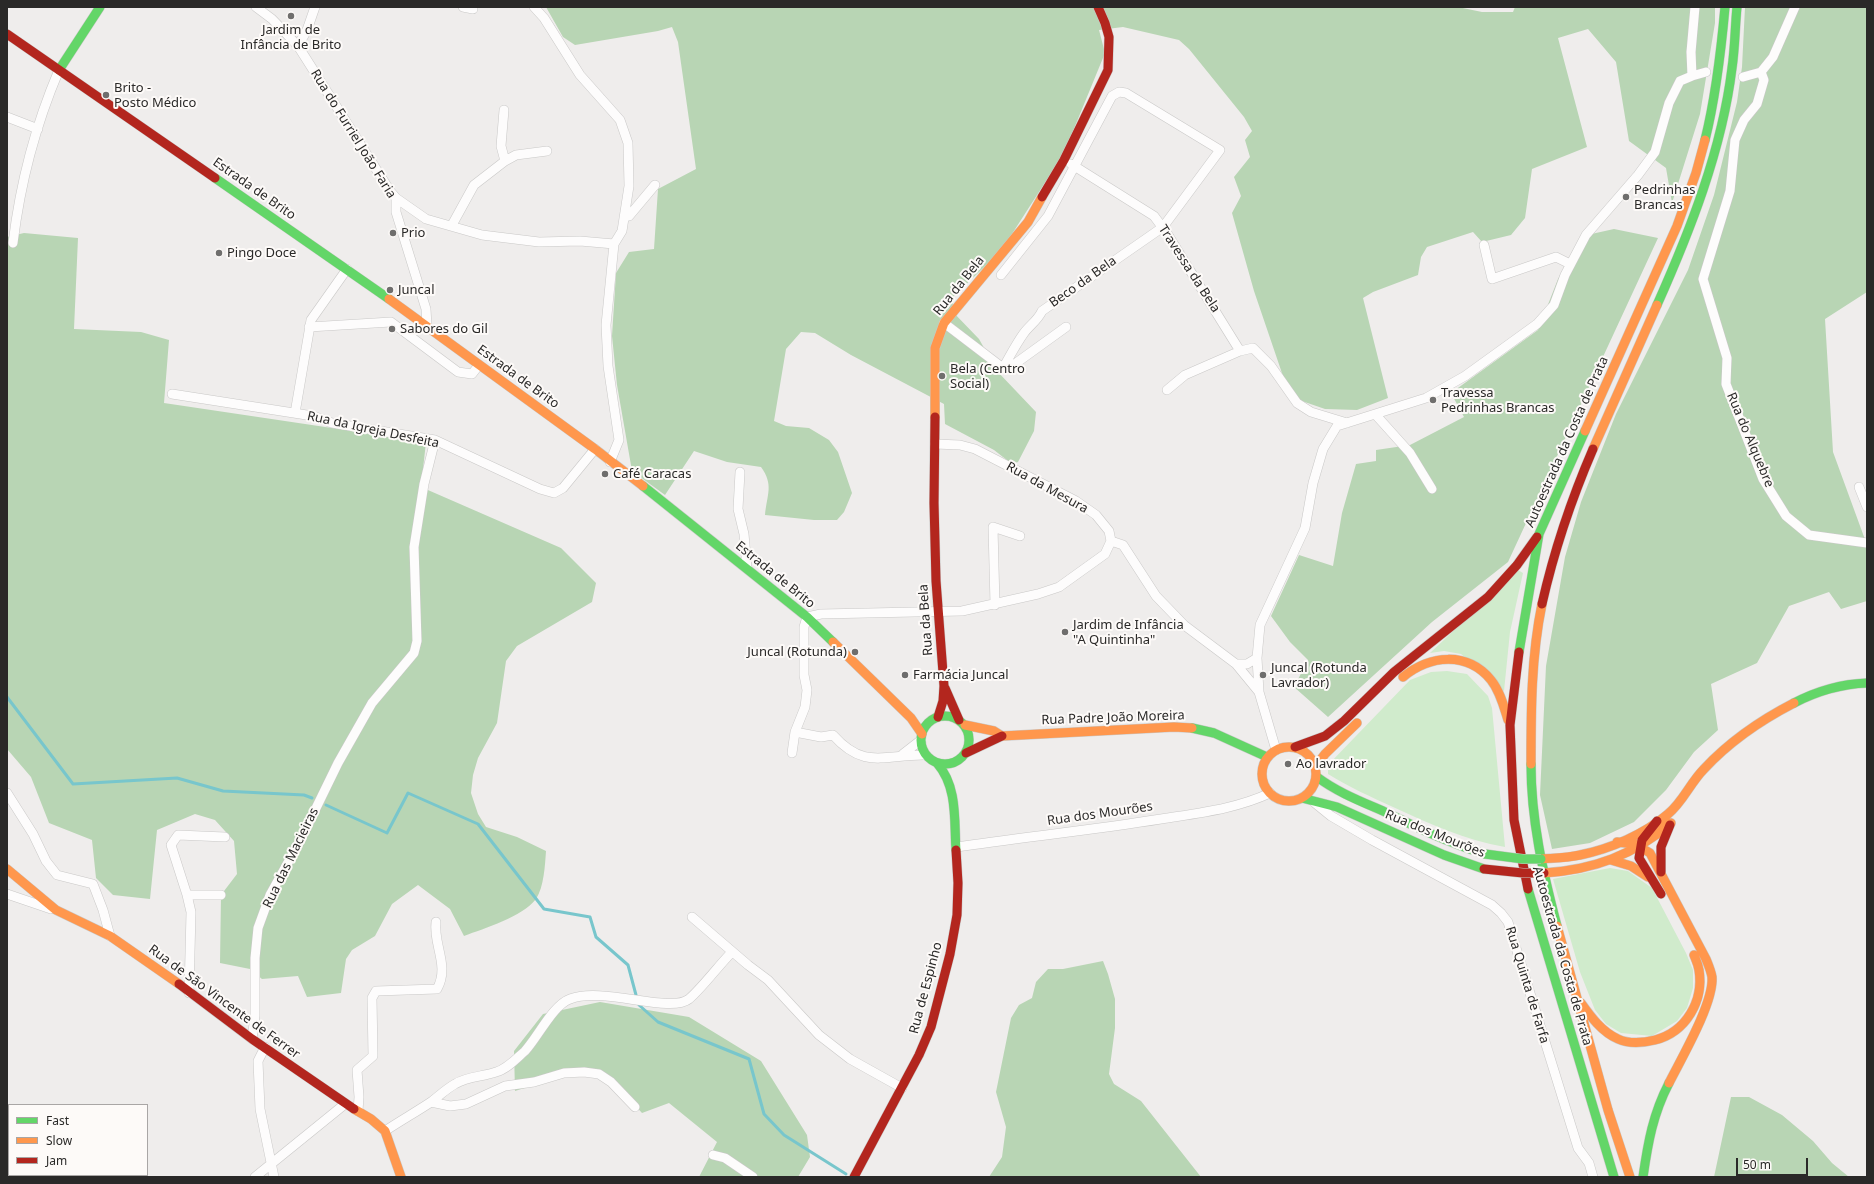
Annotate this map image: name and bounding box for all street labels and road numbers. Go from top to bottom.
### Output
street label: Rua do Furriel João Faria [307,67,399,201]
street label: Estrada de Brito [210,155,298,223]
street label: Travessa da Bela [1155,222,1223,316]
street label: Rua da Bela [930,253,988,319]
street label: Beco da Bela [1046,253,1120,311]
street label: Estrada de Brito [474,342,562,412]
street label: Autoestrada da Costa de Prata [1522,354,1612,530]
street label: Rua do Alquebre [1723,390,1777,490]
street label: Rua da Igreja Desfeita [306,408,440,452]
street label: Rua da Mesura [1003,459,1091,517]
street label: Estrada de Brito [732,538,818,612]
street label: Rua da Bela [916,584,936,656]
street label: Rua Padre João Moreira [1041,708,1185,728]
street label: Rua dos Mourões [1046,799,1154,829]
street label: Rua das Macieiras [260,805,322,911]
street label: Rua dos Mourões [1383,807,1487,861]
street label: Autoestrada da Costa de Prata [1529,865,1595,1047]
street label: Rua Quinta de Farfa [1502,925,1552,1045]
street label: Rua de Espinho [906,940,946,1036]
street label: Rua de São Vincente de Ferrer [145,942,303,1062]

